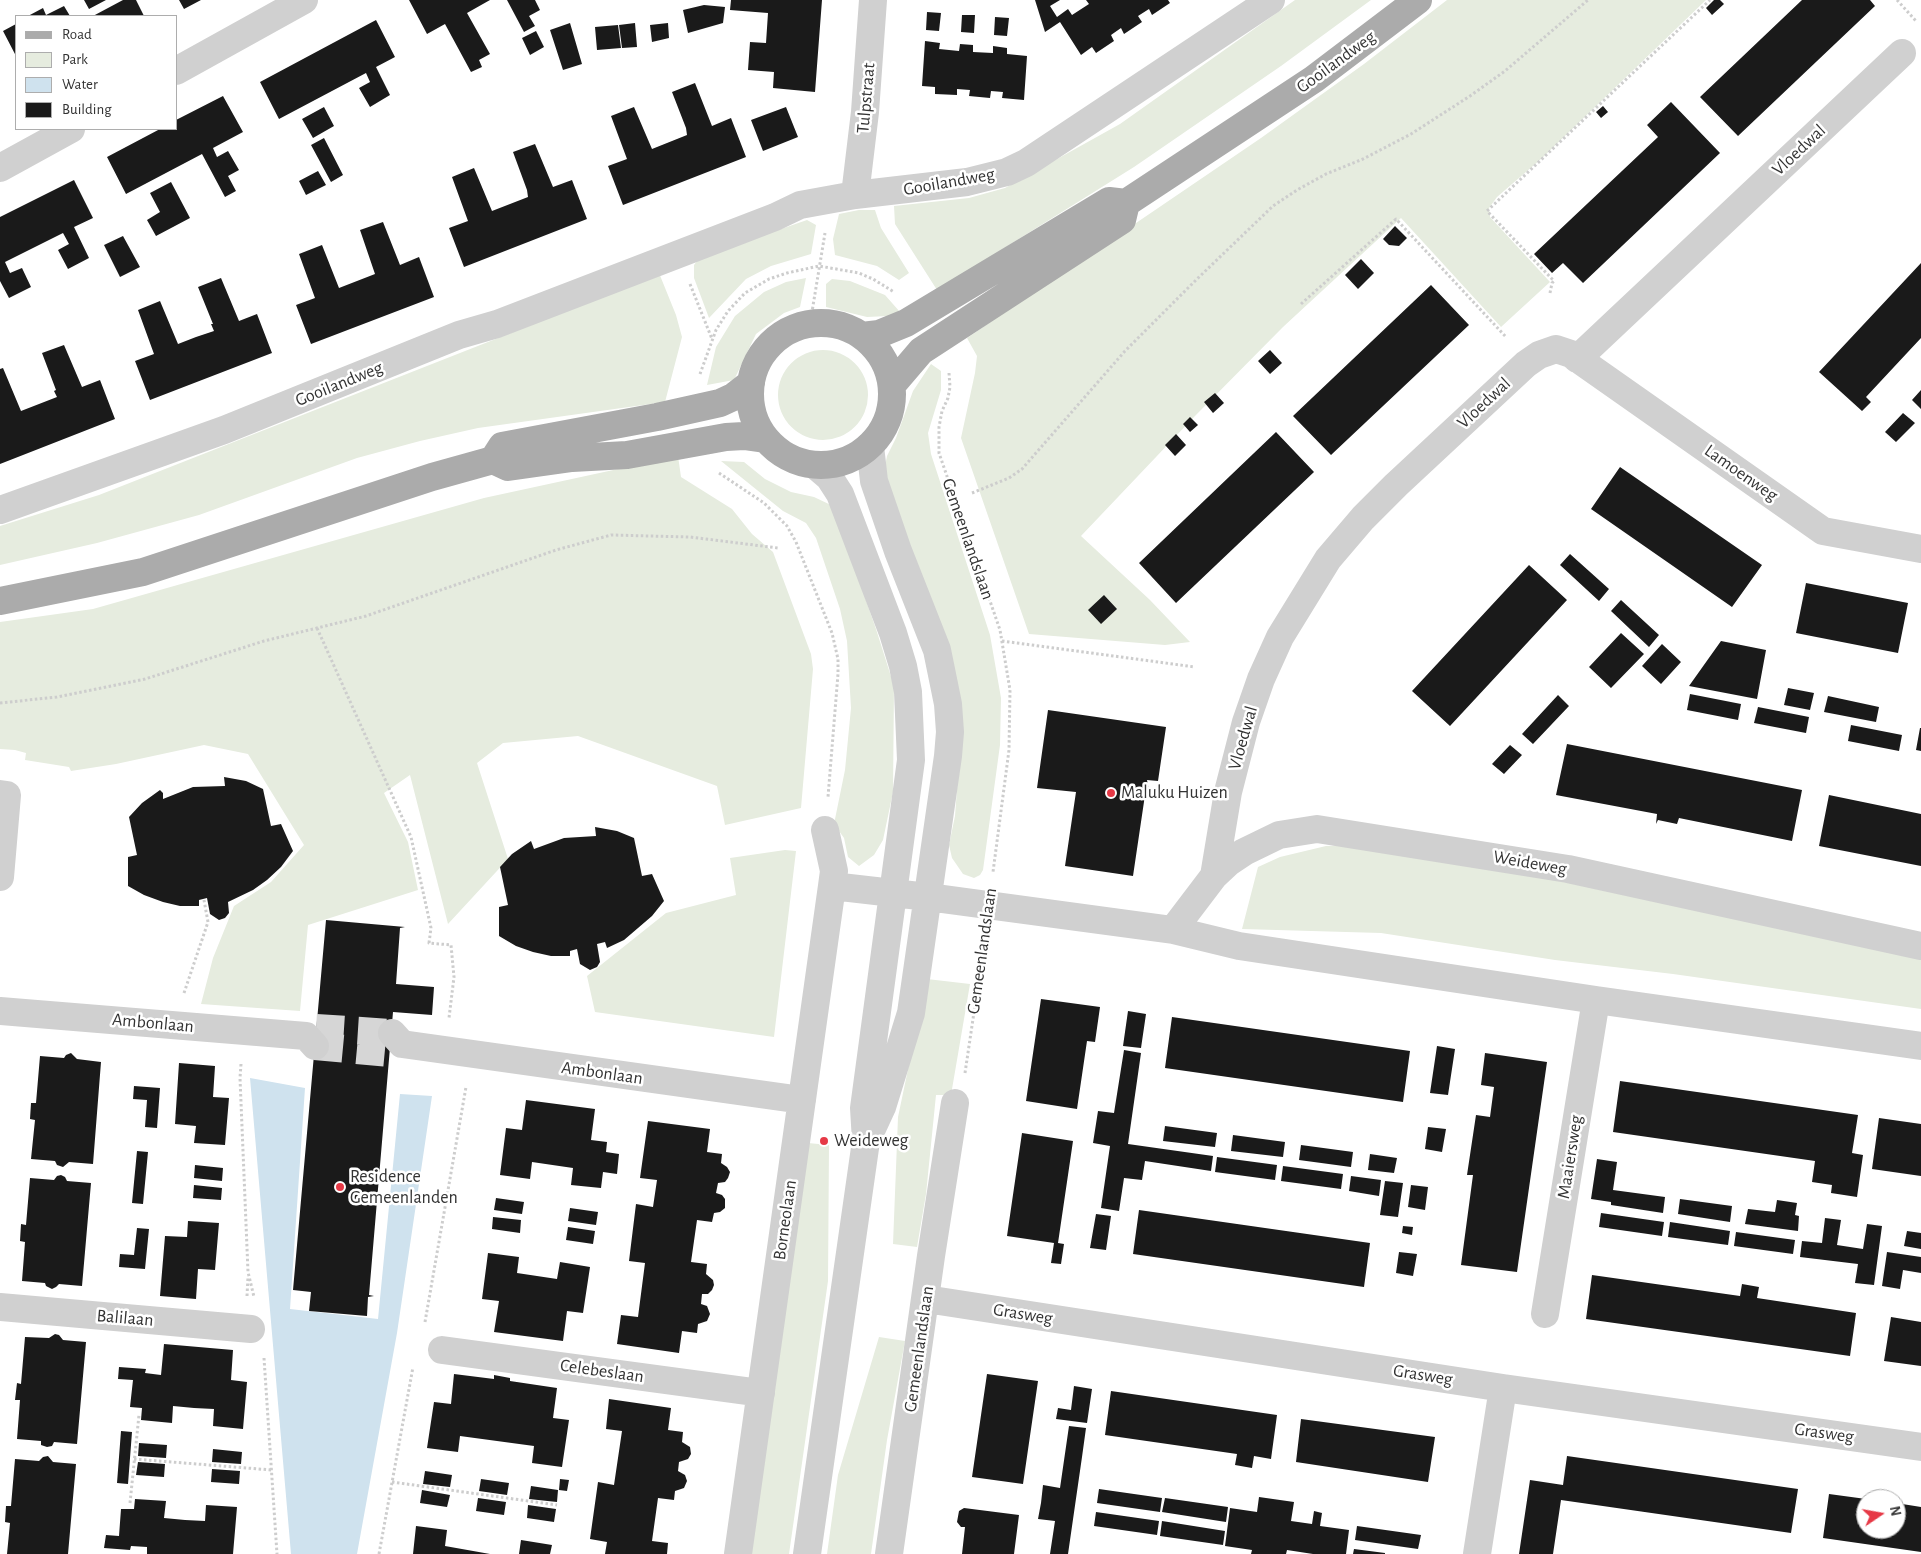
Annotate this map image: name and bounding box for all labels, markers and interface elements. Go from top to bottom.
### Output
legend [15,15,178,130]
street label: Gooilandweg [1292,26,1380,98]
text: Road [62,27,92,42]
text: Park [62,52,88,67]
street label: Tulpstraat [852,62,880,134]
text: Water [62,77,98,92]
text: Building [62,102,112,117]
street label: Vloedwal [1768,120,1830,180]
street label: Gooilandweg [902,163,996,201]
street label: Gooilandweg [292,357,386,411]
street label: Vloedwal [1453,373,1515,433]
street label: Lamoenweg [1700,440,1782,506]
street label: Gemeenlandslaan [937,475,999,603]
street label: Vloedwal [1224,704,1262,772]
place label: Maluku Huizen [1121,782,1228,804]
marker: Maluku Huizen [1105,787,1117,799]
street label: Weideweg [1492,846,1568,880]
street label: Gemeenlandslaan [962,887,1002,1015]
street label: Ambonlaan [111,1009,195,1037]
street label: Ambonlaan [560,1057,644,1089]
street label: Maaiersweg [1553,1114,1587,1200]
place label: Weideweg [834,1130,908,1152]
marker: Weideweg [818,1135,830,1147]
place label: Residence Gemeenlanden [350,1166,458,1208]
street label: Borneolaan [769,1179,801,1261]
marker: Residence Gemeenlanden [334,1181,346,1193]
street label: Gemeenlandslaan [899,1285,939,1413]
street label: Grasweg [992,1299,1054,1329]
street label: Balilaan [96,1305,154,1331]
street label: Celebeslaan [559,1354,645,1388]
street label: Grasweg [1392,1360,1454,1390]
street label: Grasweg [1793,1418,1855,1448]
north arrow [1856,1489,1906,1539]
text: N [1887,1505,1903,1517]

